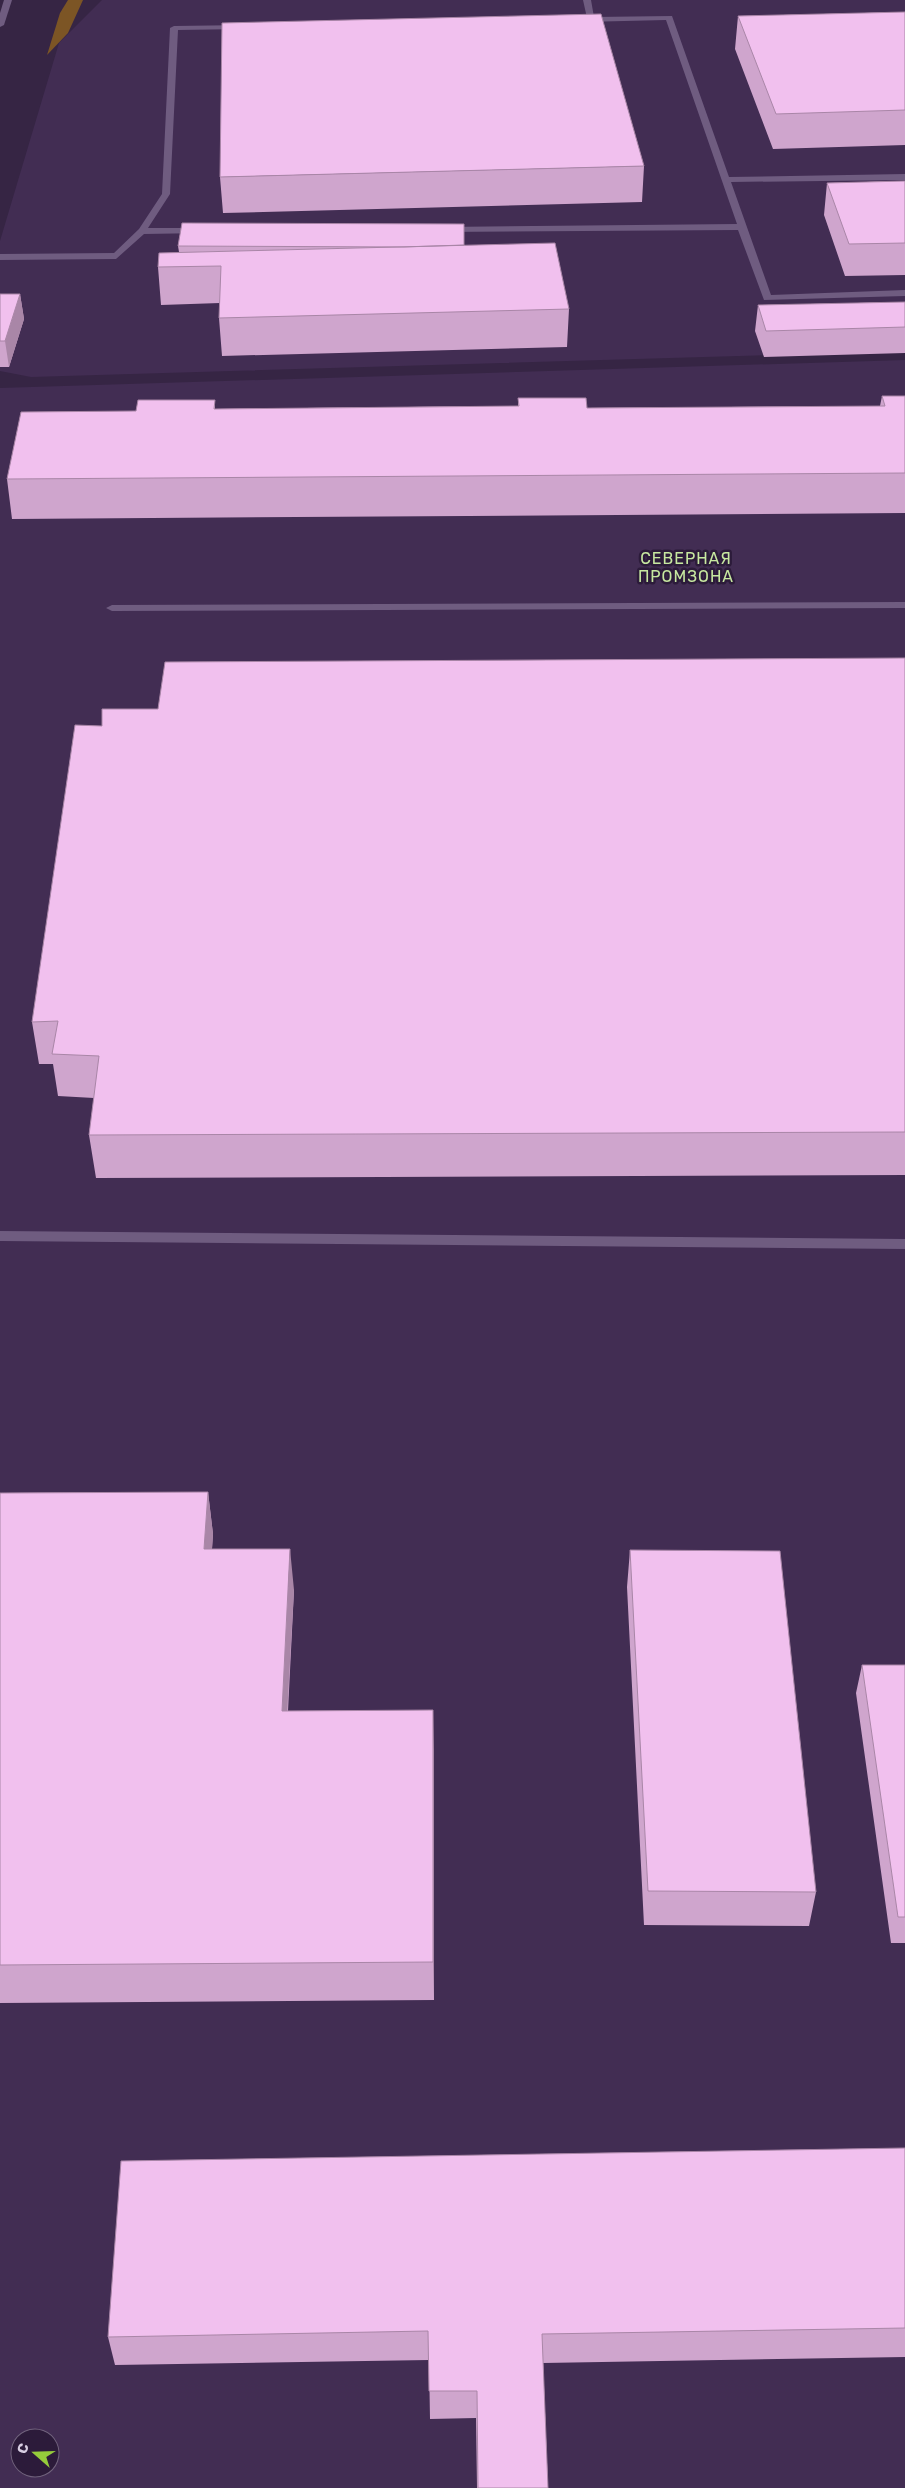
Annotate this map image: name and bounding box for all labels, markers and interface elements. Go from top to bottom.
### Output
district label: СЕВЕРНАЯ ПРОМЗОНА [638,549,734,586]
north arrow [10,2428,60,2478]
text: С [14,2441,33,2456]

